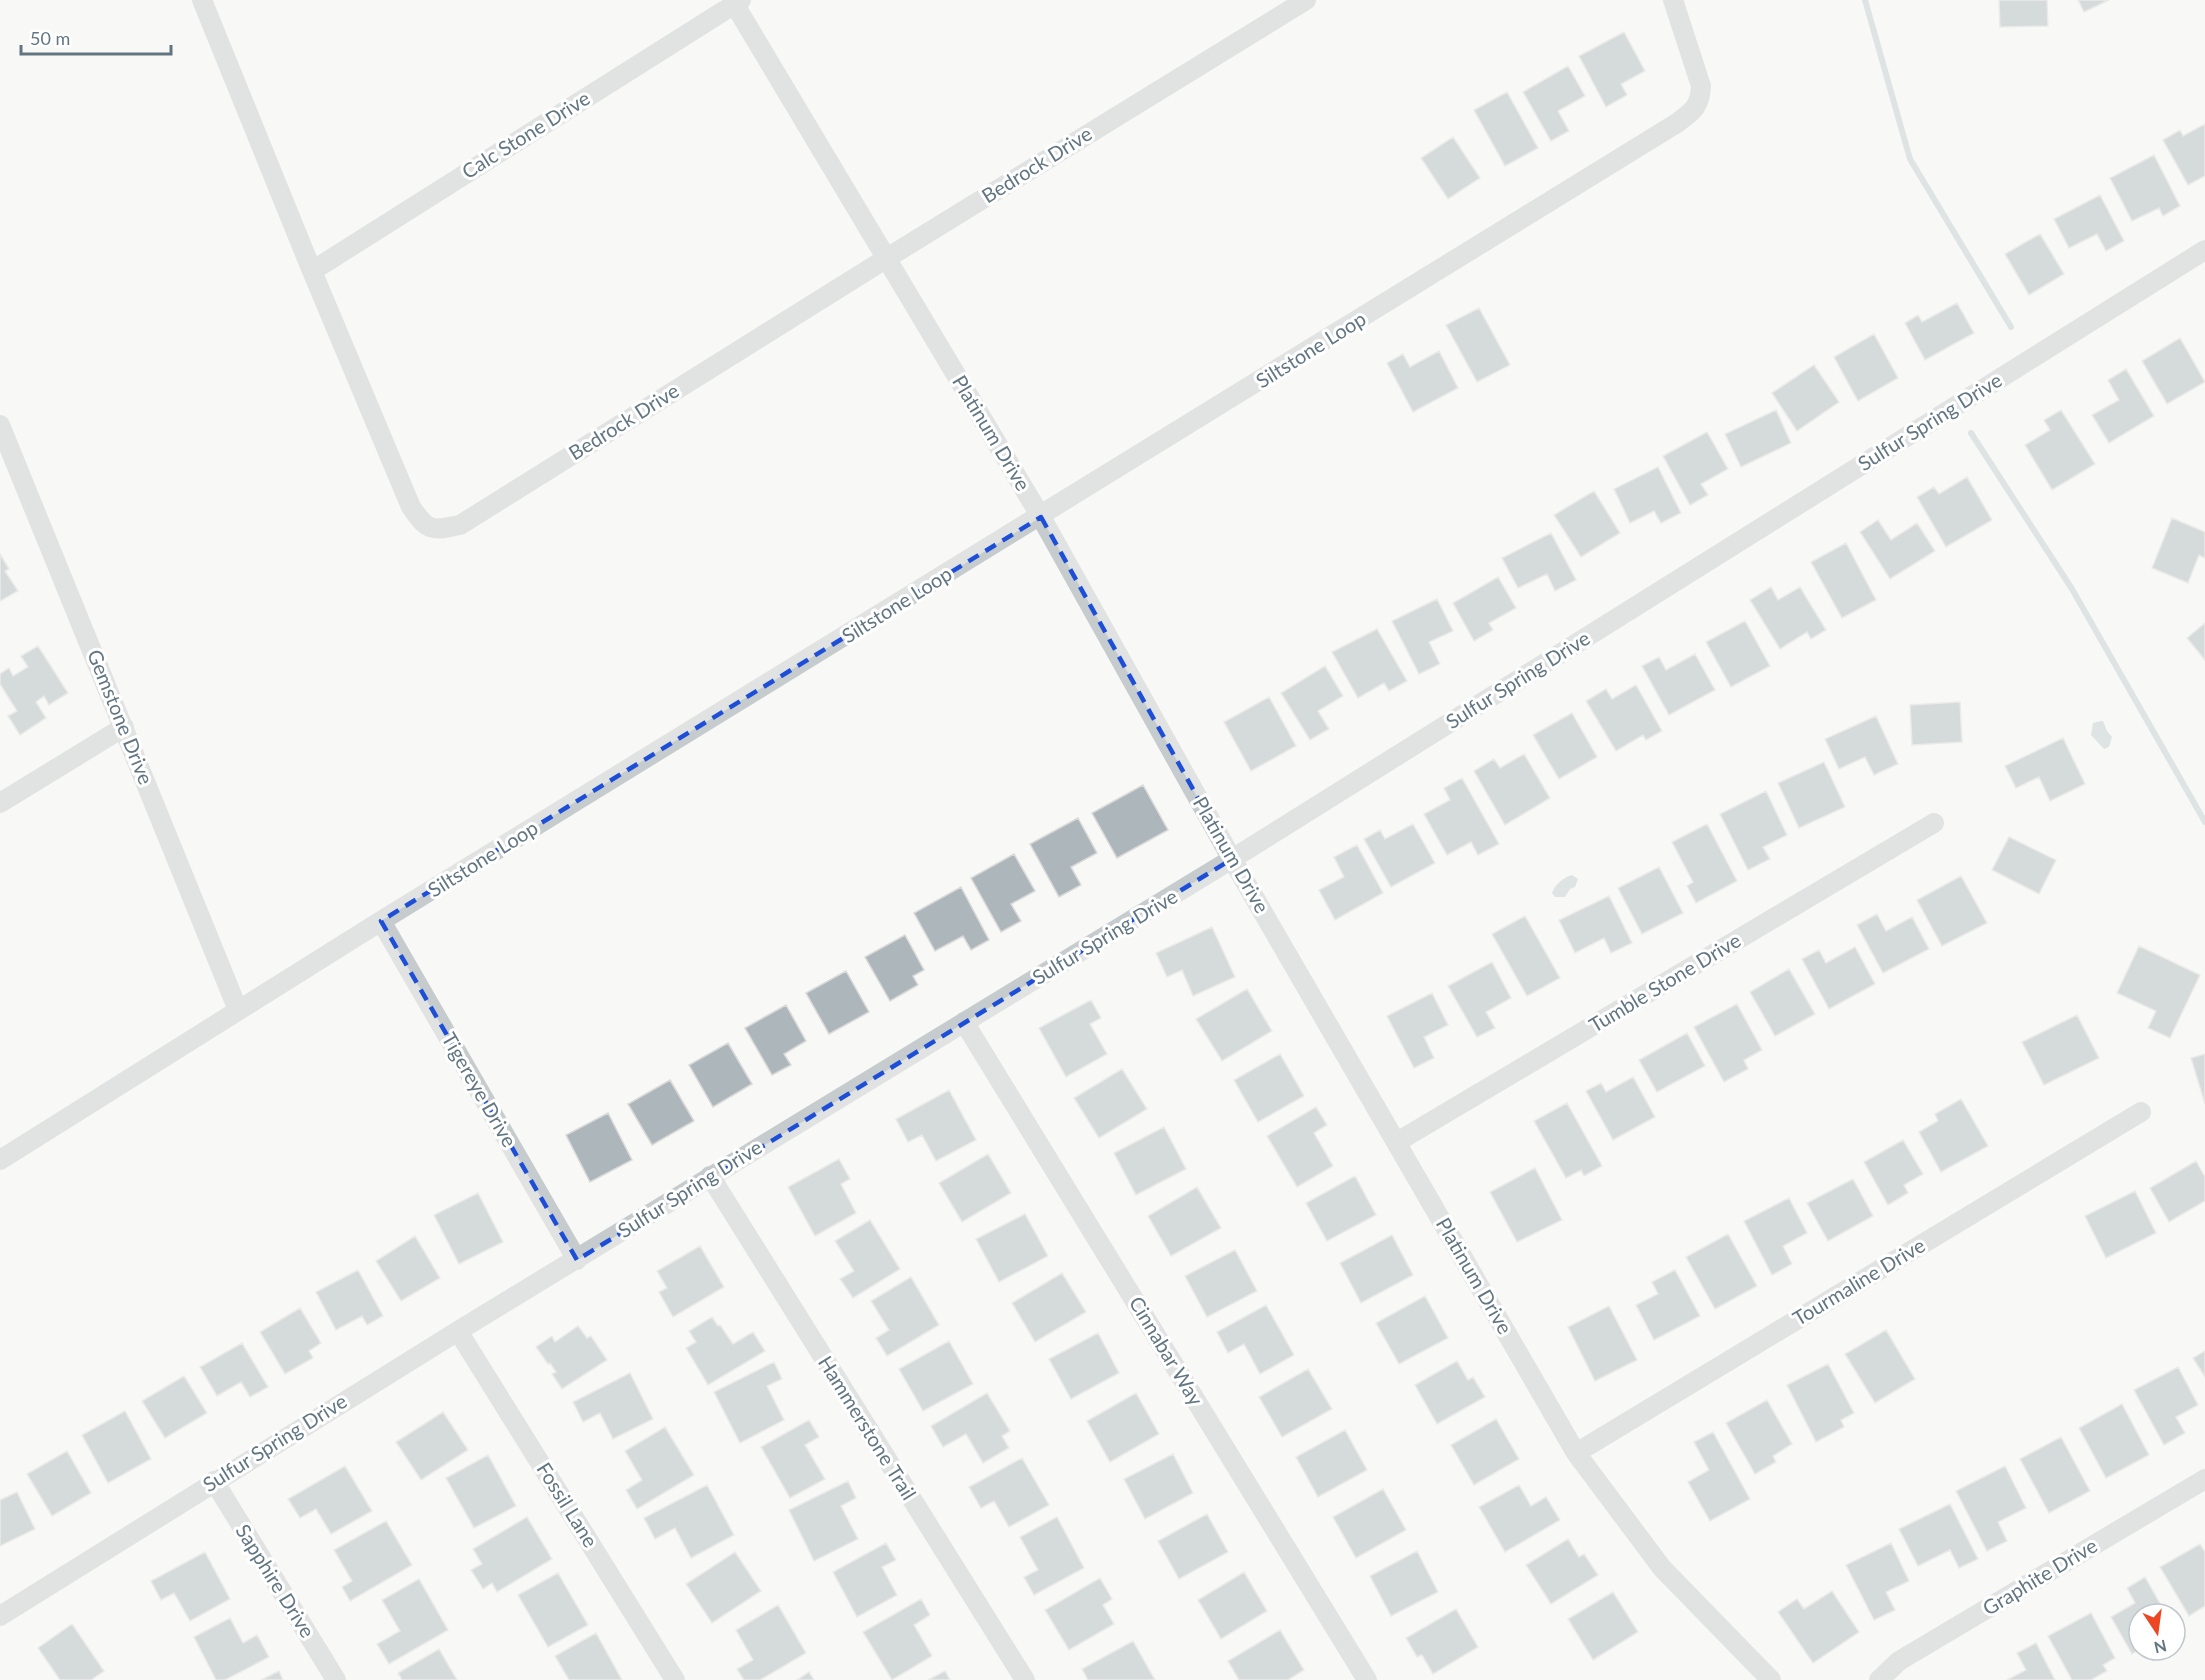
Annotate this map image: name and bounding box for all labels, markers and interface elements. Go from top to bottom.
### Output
scale bar [21,18,171,56]
text: 50 m [30,27,70,49]
street label: Calc Stone Drive [457,85,594,183]
street label: Bedrock Drive [977,121,1096,208]
street label: Siltstone Loop [1251,306,1370,392]
street label: Sulfur Spring Drive [1853,367,2006,475]
street label: Platinum Drive [948,370,1036,495]
street label: Bedrock Drive [564,378,683,465]
street label: Siltstone Loop [837,561,956,647]
street label: Sulfur Spring Drive [1441,625,1594,733]
street label: Gemstone Drive [83,646,159,787]
street label: Platinum Drive [1189,792,1275,917]
street label: Siltstone Loop [423,815,542,901]
street label: Sulfur Spring Drive [1028,883,1181,989]
street label: Tumble Stone Drive [1584,927,1745,1037]
street label: Tigereye Drive [437,1028,522,1151]
street label: Sulfur Spring Drive [613,1134,766,1242]
street label: Platinum Drive [1432,1213,1518,1338]
street label: Tourmaline Drive [1788,1232,1929,1330]
street label: Cinnabar Way [1125,1292,1209,1410]
street label: Hammerstone Trail [814,1351,922,1504]
street label: Sulfur Spring Drive [198,1388,351,1496]
street label: Fossil Lane [532,1458,603,1551]
street label: Sapphire Drive [231,1519,320,1642]
street label: Graphite Drive [1978,1533,2101,1620]
north arrow [2127,1602,2187,1662]
text: N [2152,1636,2169,1658]

